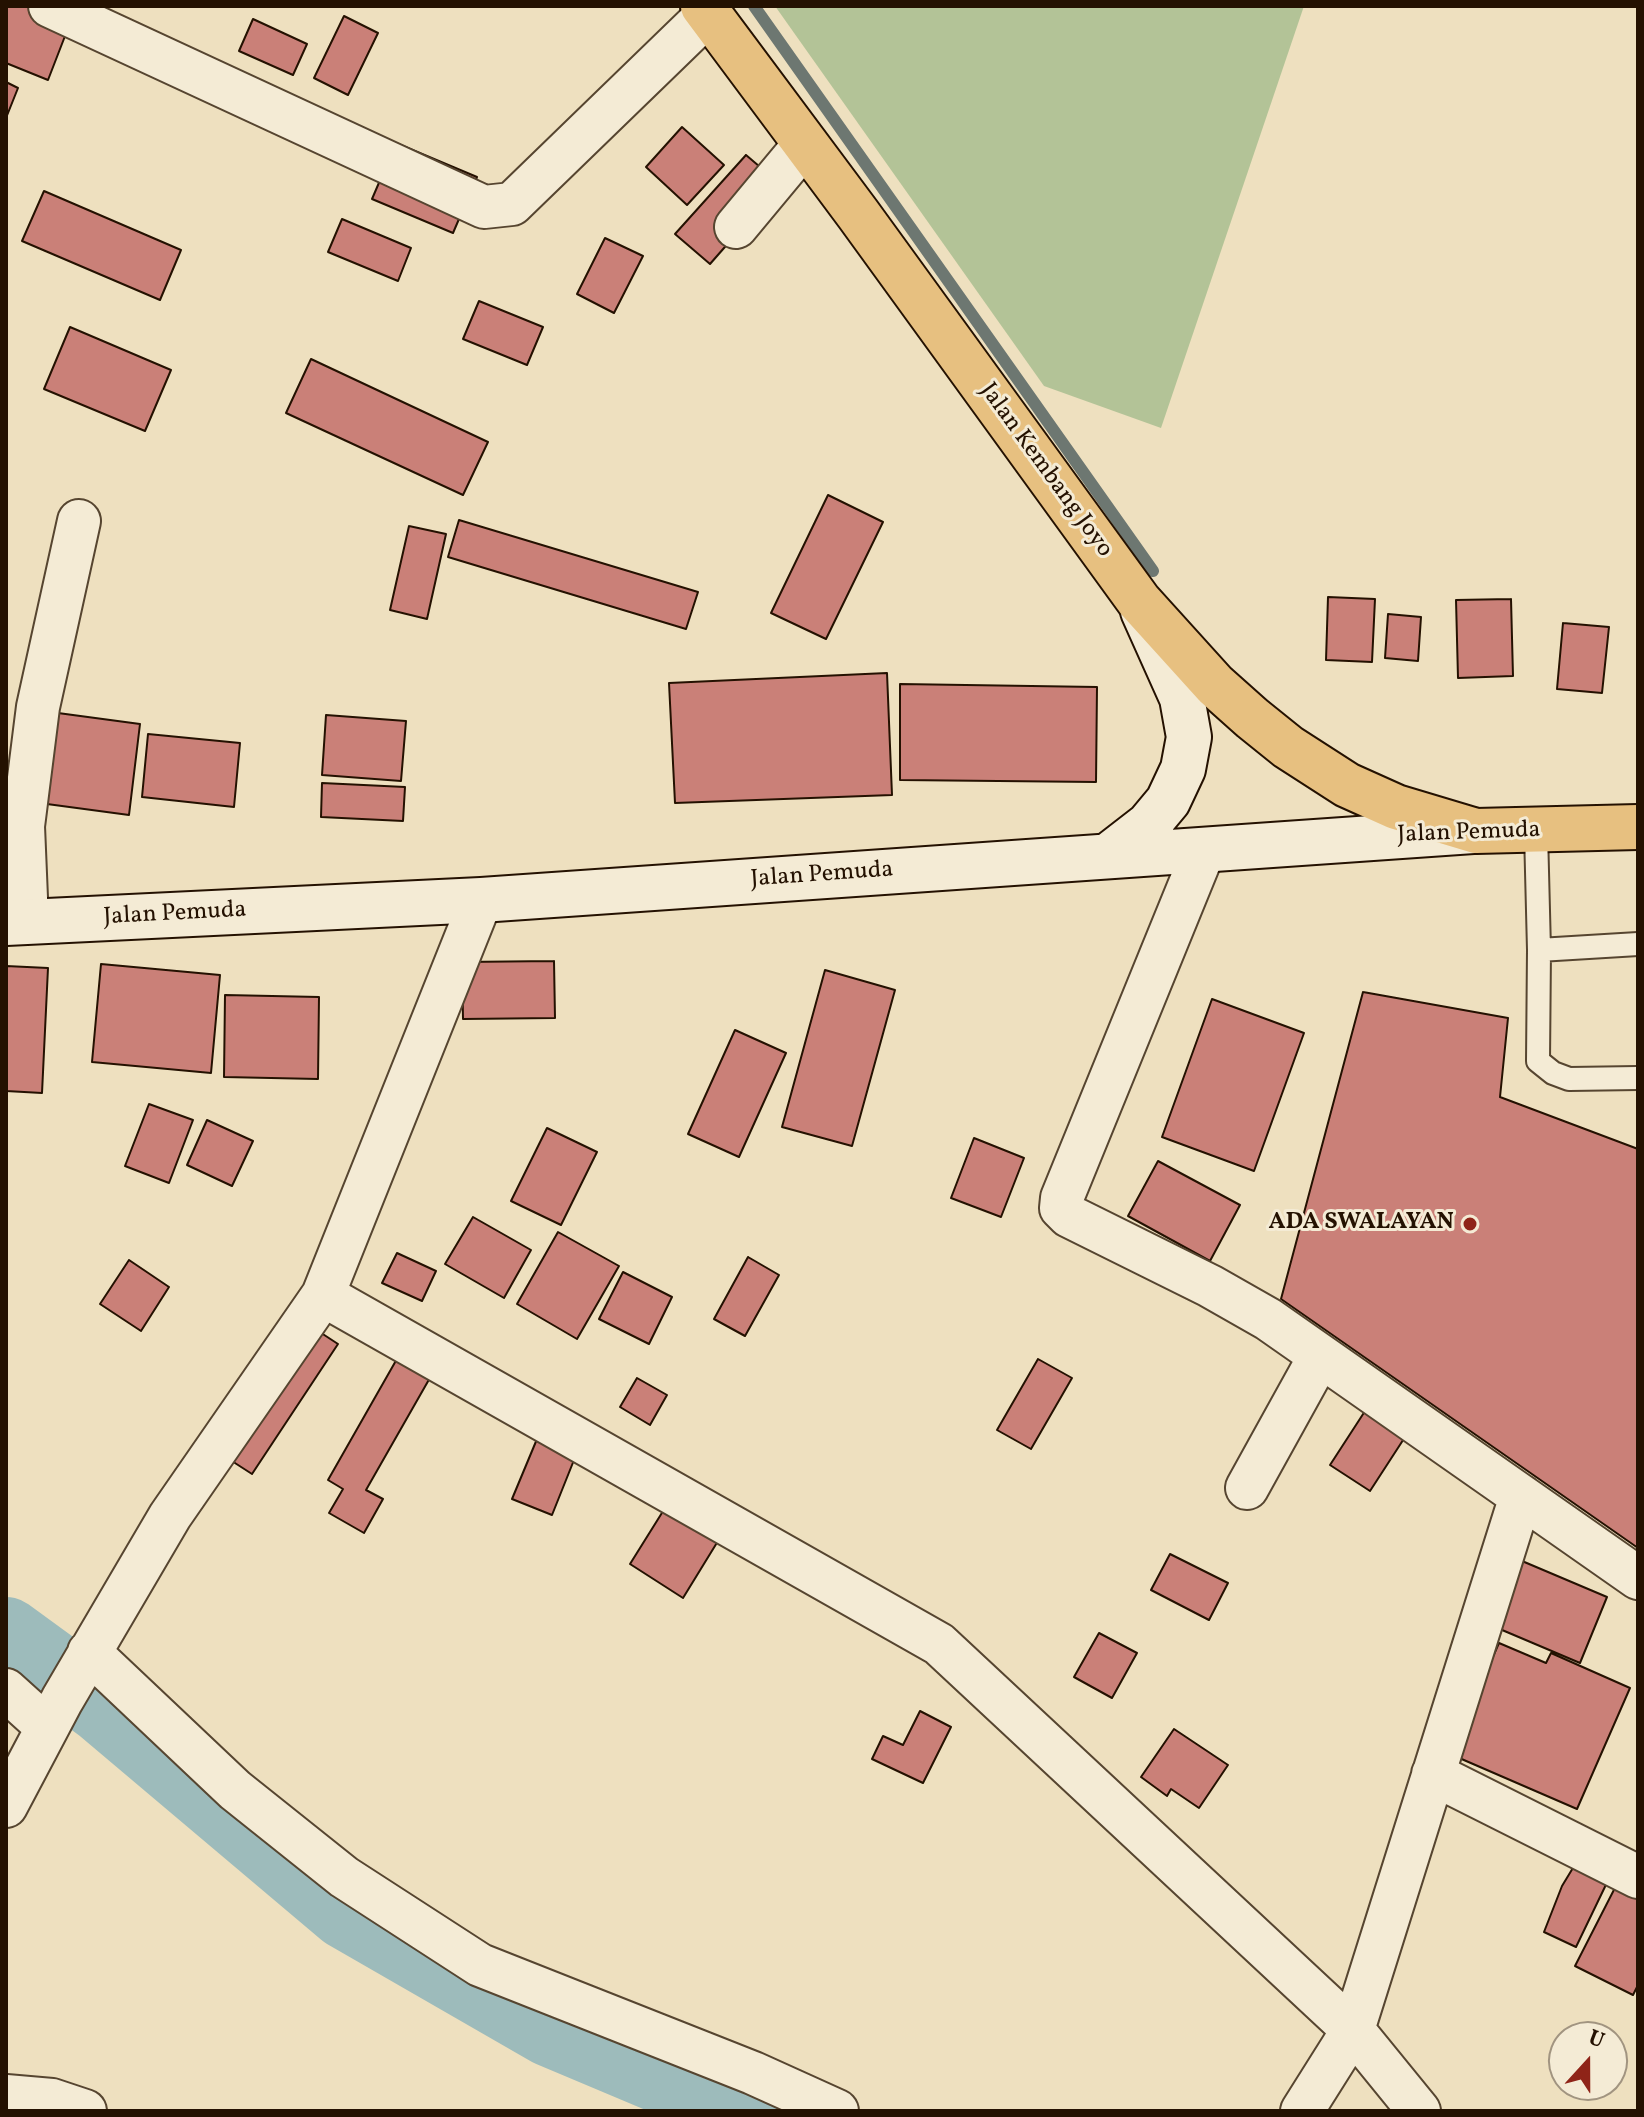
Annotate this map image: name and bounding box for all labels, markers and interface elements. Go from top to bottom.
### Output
street label: Jalan Kembang Joyo [972,378,1118,564]
street label: Jalan Pemuda [1397,817,1541,851]
street label: Jalan Pemuda [750,857,894,895]
street label: Jalan Pemuda [103,897,247,933]
place label: ADA SWALAYAN [1268,1210,1454,1238]
marker: ADA SWALAYAN [1461,1215,1479,1233]
north arrow [1548,2021,1628,2101]
text: U [1583,2023,1609,2057]

